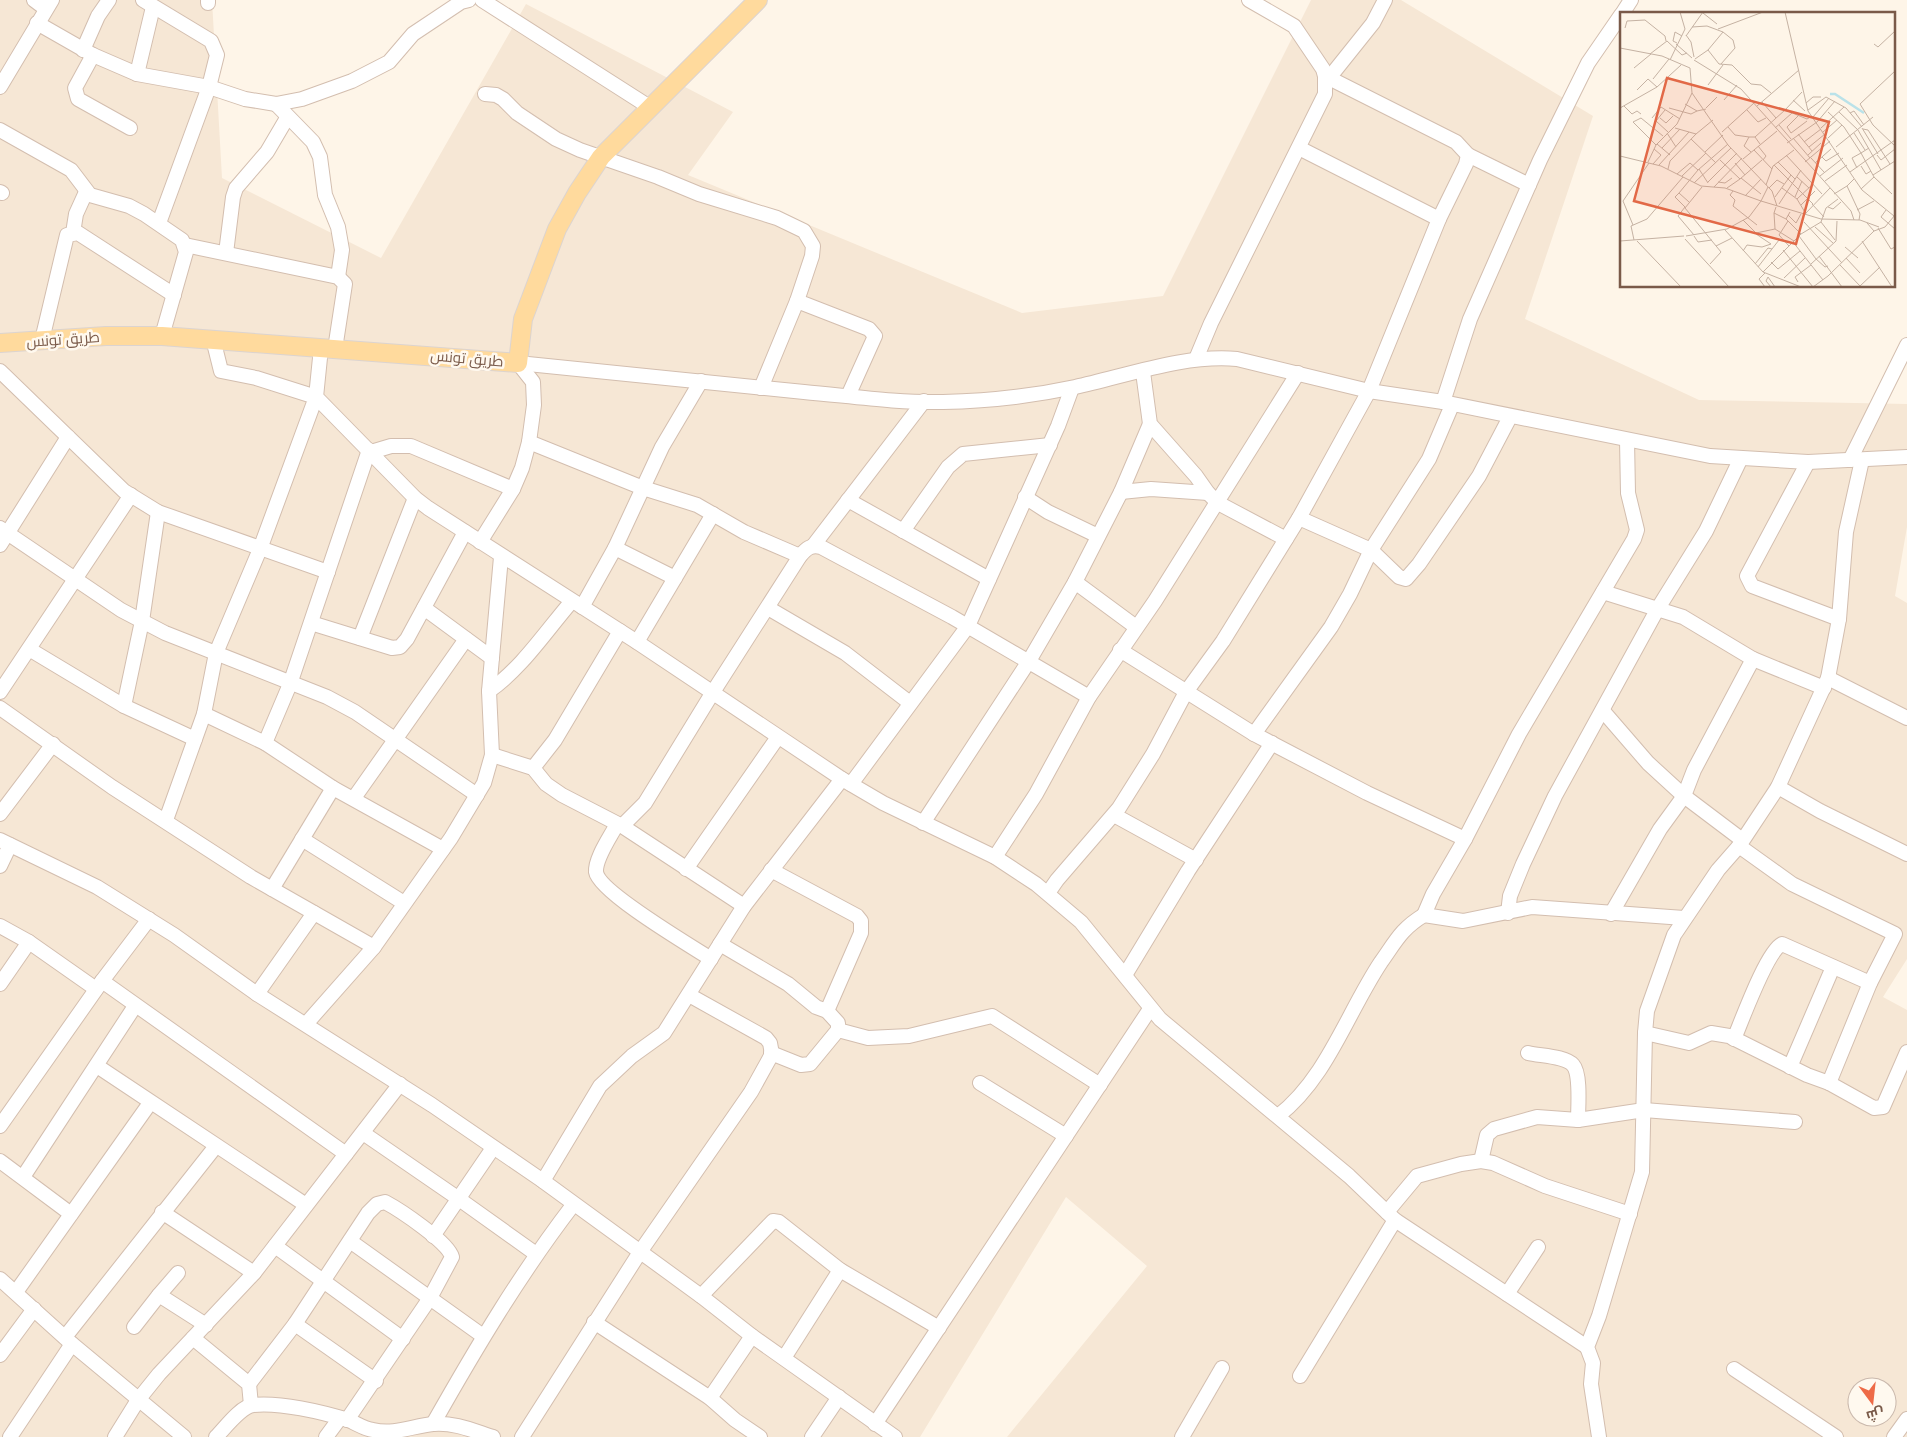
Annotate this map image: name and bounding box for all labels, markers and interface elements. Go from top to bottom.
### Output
inset map [1620,12,1894,288]
street label: طريق تونس [26,327,100,352]
street label: طريق تونس [429,345,504,372]
north arrow [1847,1377,1897,1427]
text: ش [1864,1404,1886,1426]

